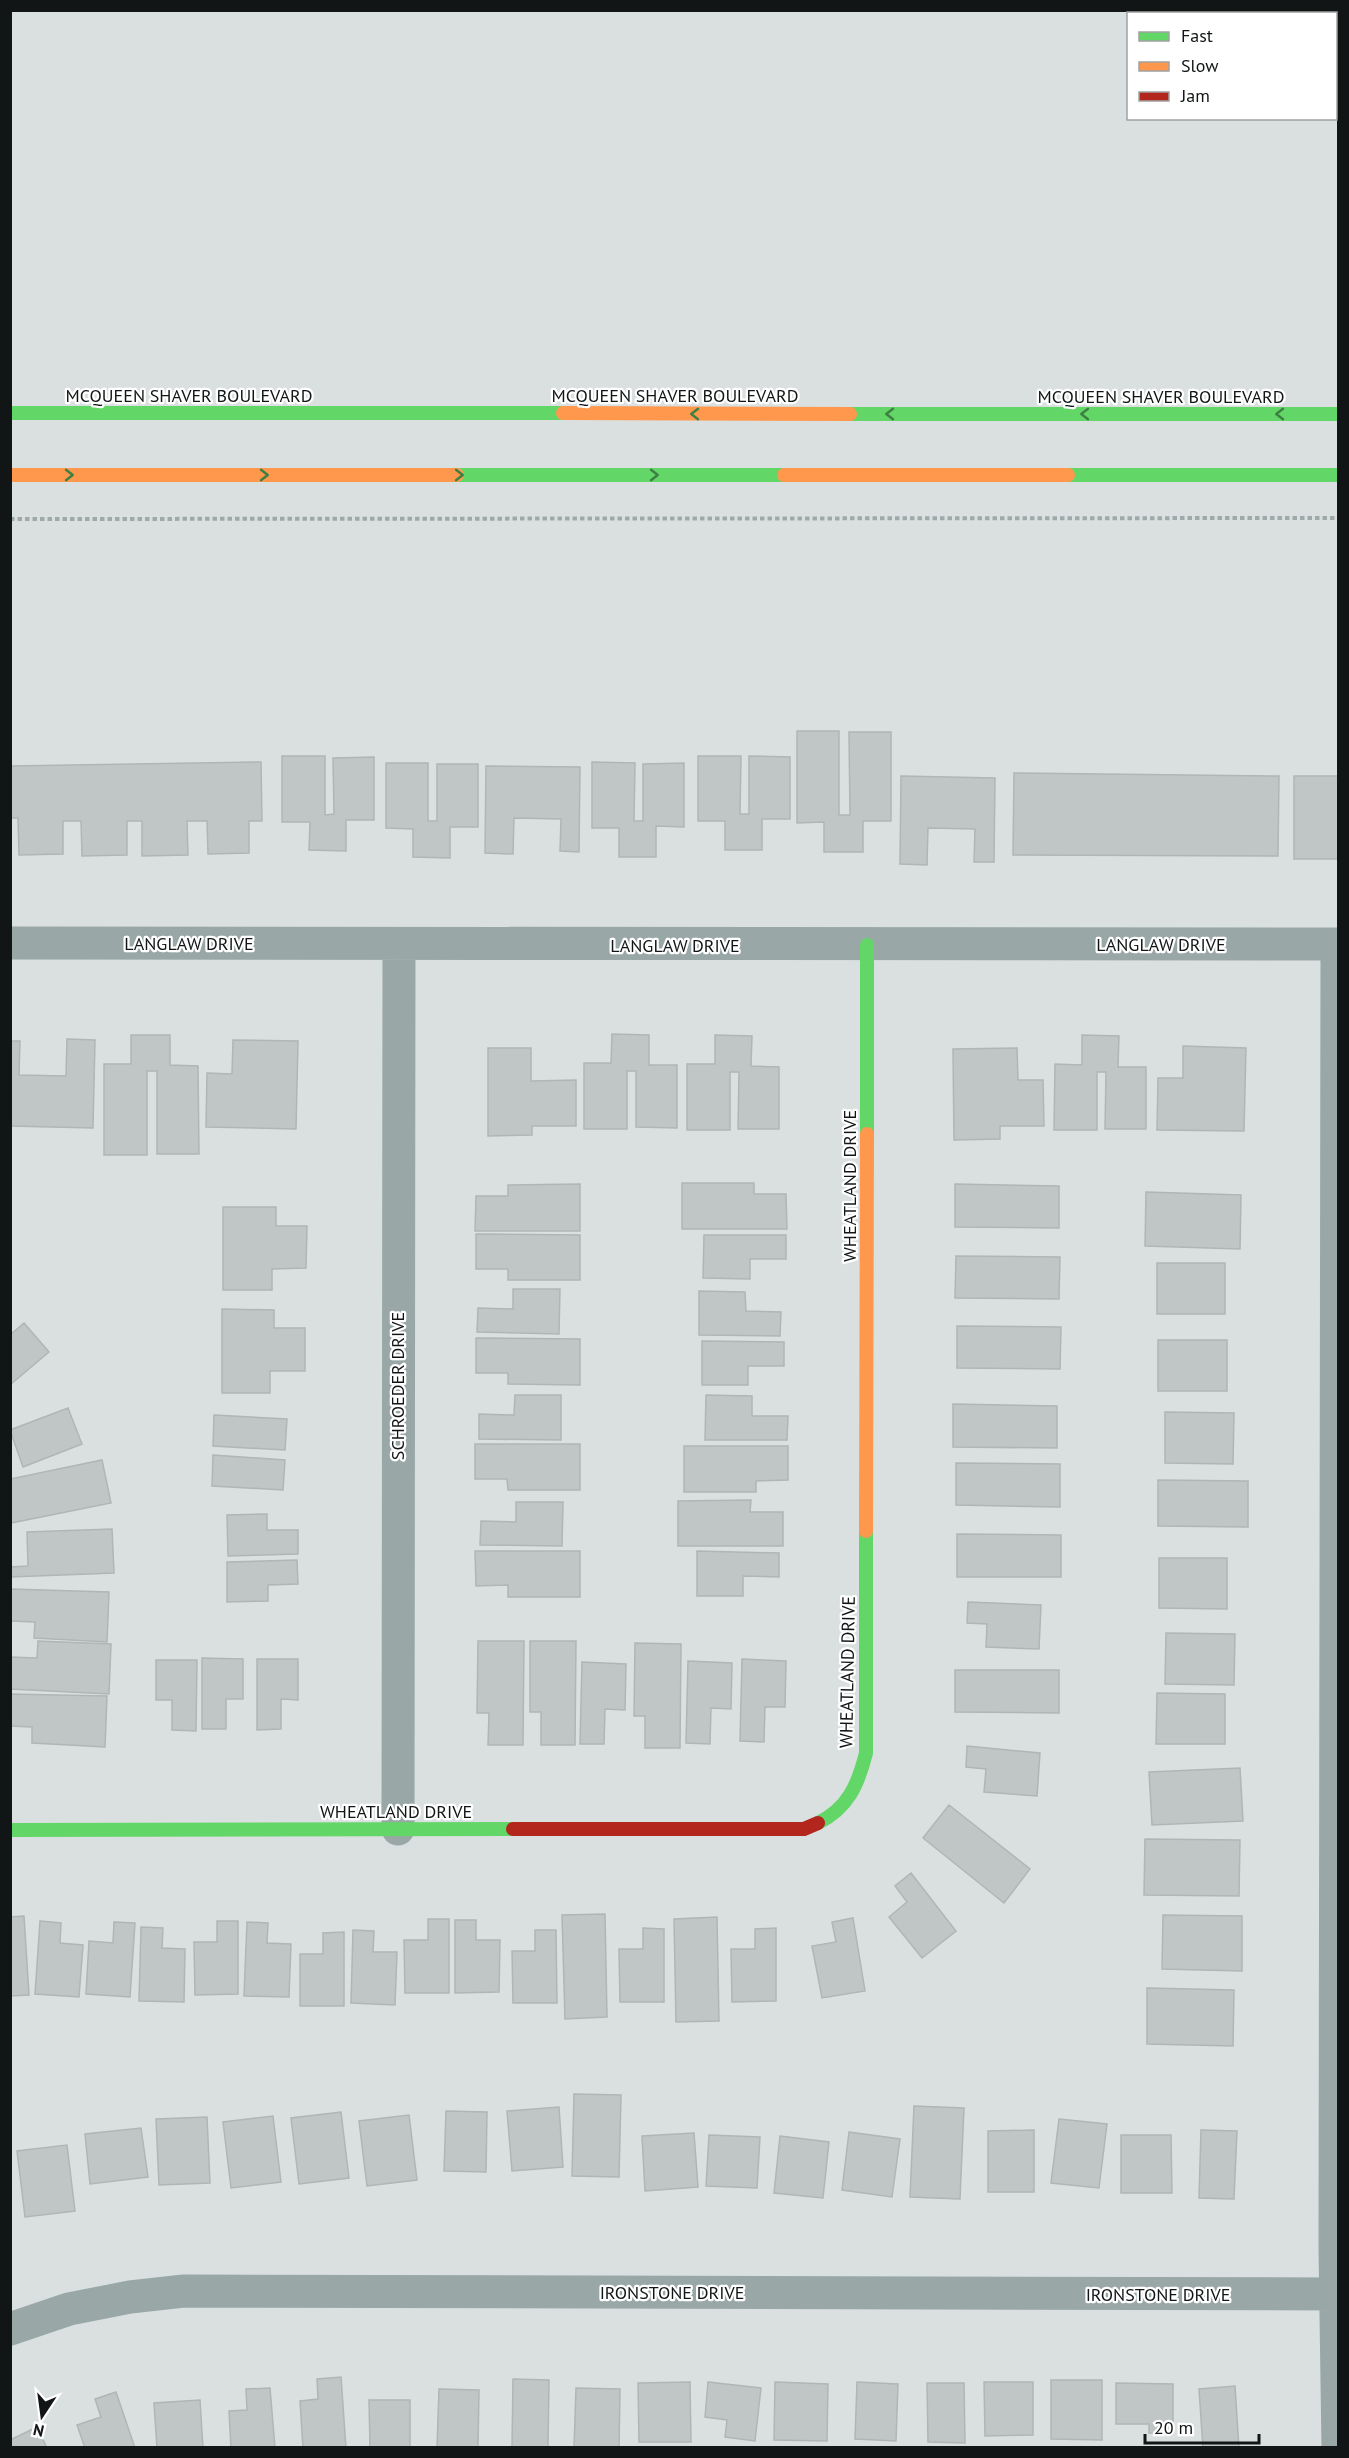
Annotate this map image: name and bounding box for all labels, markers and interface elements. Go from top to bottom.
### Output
legend [1127,12,1337,120]
text: Fast [1181,24,1213,47]
text: Slow [1181,54,1219,77]
text: Jam [1180,84,1210,107]
street label: MCQUEEN SHAVER BOULEVARD [65,384,313,407]
street label: MCQUEEN SHAVER BOULEVARD [551,384,799,407]
street label: MCQUEEN SHAVER BOULEVARD [1037,385,1285,408]
one-way arrow [691,407,700,420]
one-way arrow [886,408,895,420]
one-way arrow [1081,408,1090,420]
one-way arrow [1276,408,1285,420]
one-way arrow [64,469,73,481]
one-way arrow [259,469,268,481]
one-way arrow [454,469,463,481]
one-way arrow [649,469,658,481]
street label: LANGLAW DRIVE [124,932,254,955]
street label: LANGLAW DRIVE [1096,933,1226,956]
street label: LANGLAW DRIVE [610,934,740,957]
street label: WHEATLAND DRIVE [838,1110,861,1262]
street label: SCHROEDER DRIVE [386,1312,409,1460]
street label: WHEATLAND DRIVE [834,1596,860,1748]
street label: WHEATLAND DRIVE [320,1800,472,1823]
street label: IRONSTONE DRIVE [600,2281,744,2304]
street label: IRONSTONE DRIVE [1086,2283,1230,2306]
north arrow [12,2386,72,2446]
scale bar [1145,2407,1259,2445]
text: 20 m [1154,2416,1193,2439]
text: N [31,2420,46,2442]

